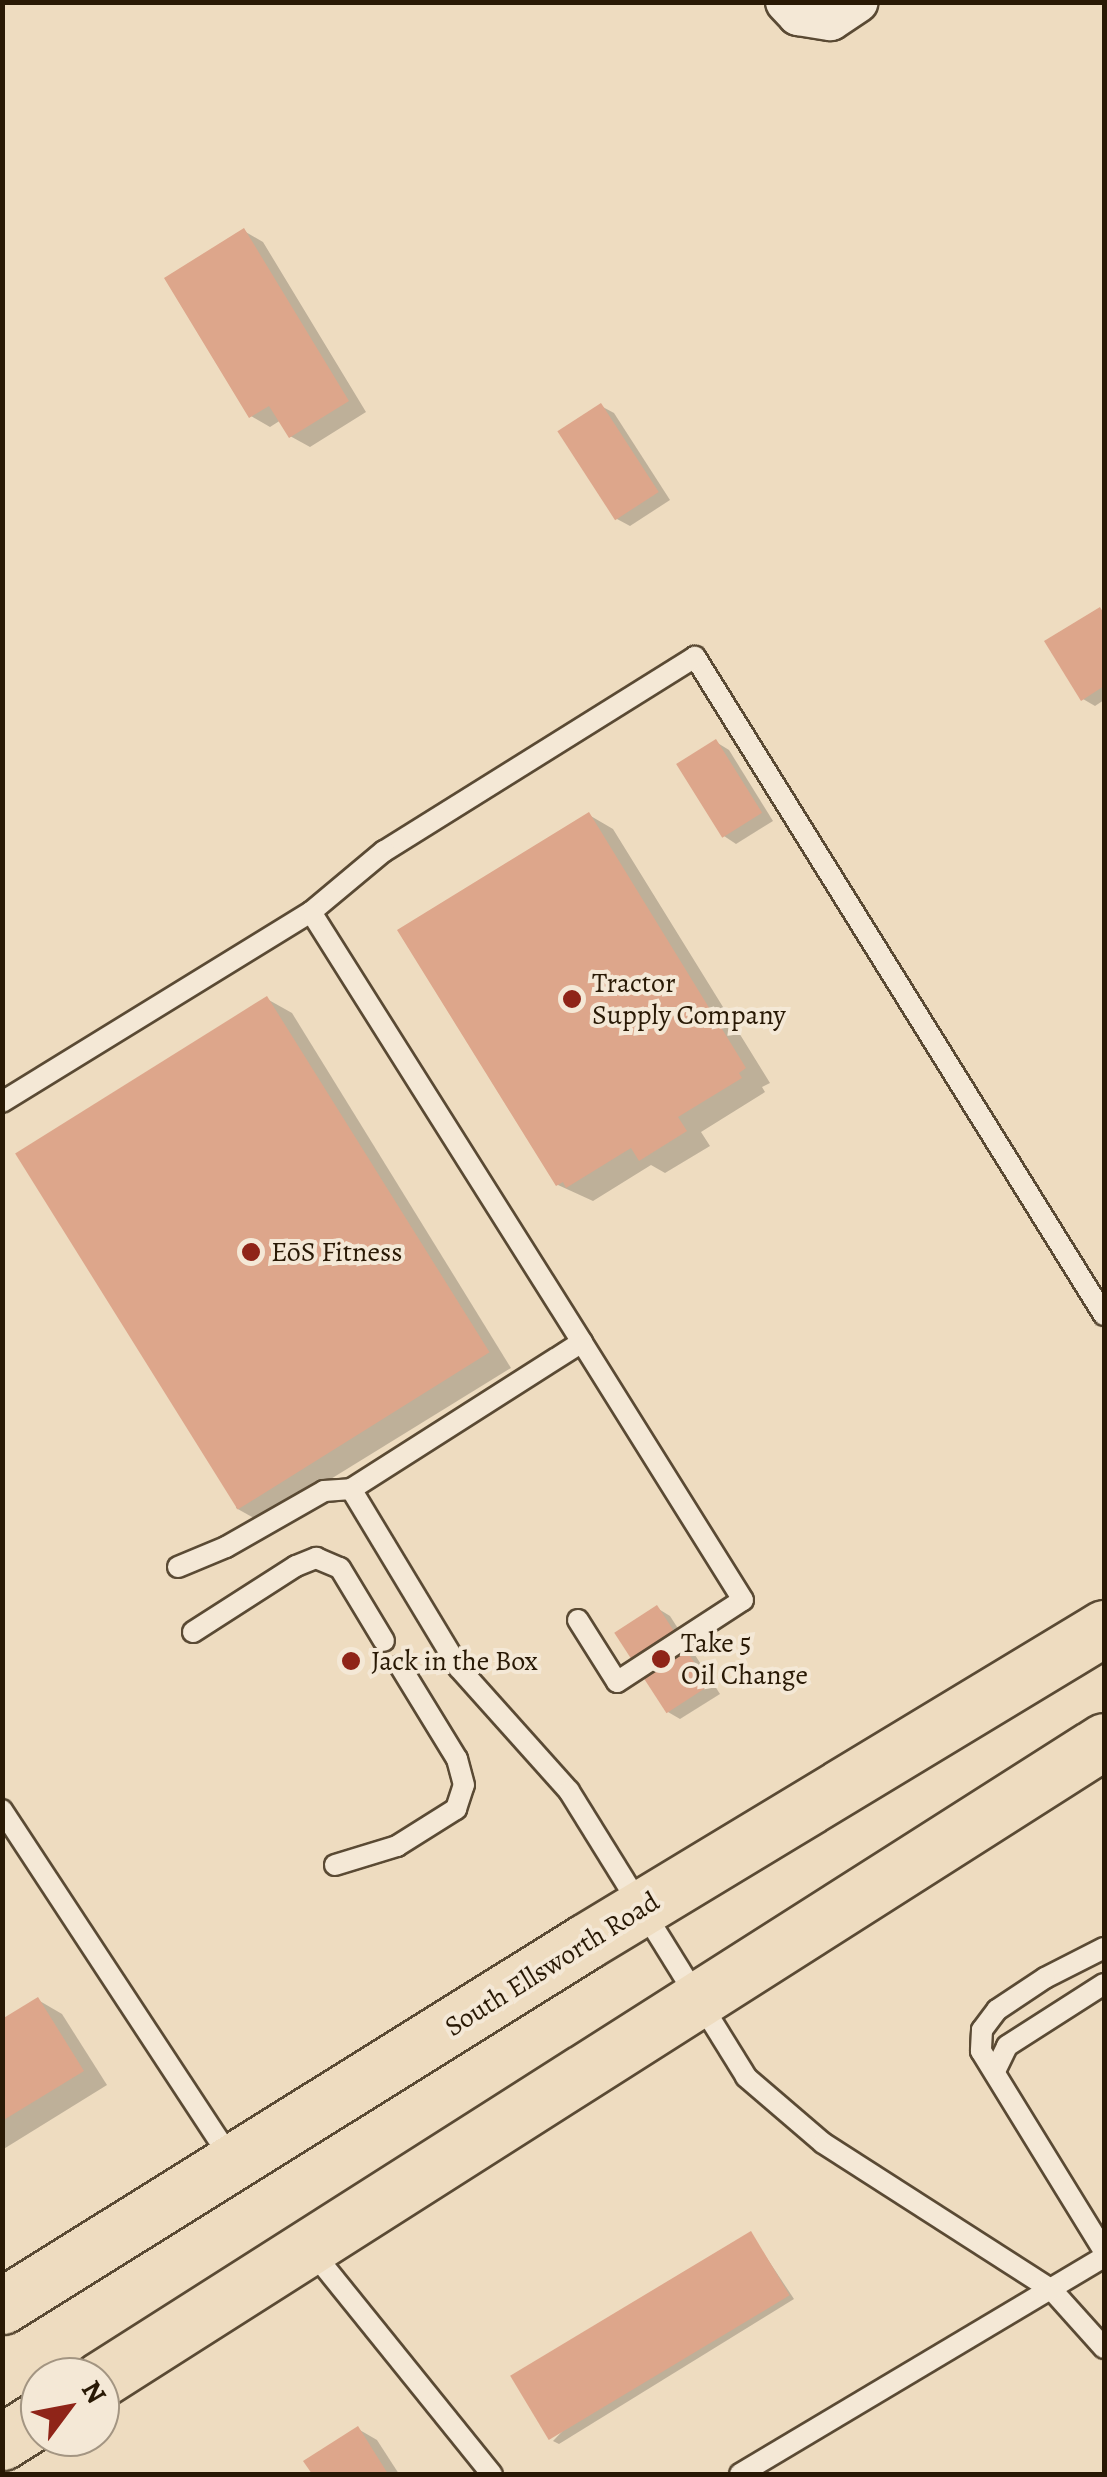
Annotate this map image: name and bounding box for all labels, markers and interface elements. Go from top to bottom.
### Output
place label: Tractor Supply Company [592,966,786,1032]
marker: Tractor Supply Company [561,988,583,1010]
place label: EōS Fitness [271,1235,402,1269]
marker: EōS Fitness [240,1241,262,1263]
place label: Take 5 Oil Change [681,1626,808,1692]
place label: Jack in the Box [371,1644,538,1678]
marker: Take 5 Oil Change [650,1648,672,1670]
marker: Jack in the Box [340,1650,362,1672]
street label: South Ellsworth Road [439,1884,665,2044]
north arrow [20,2357,120,2457]
text: N [72,2373,115,2411]

